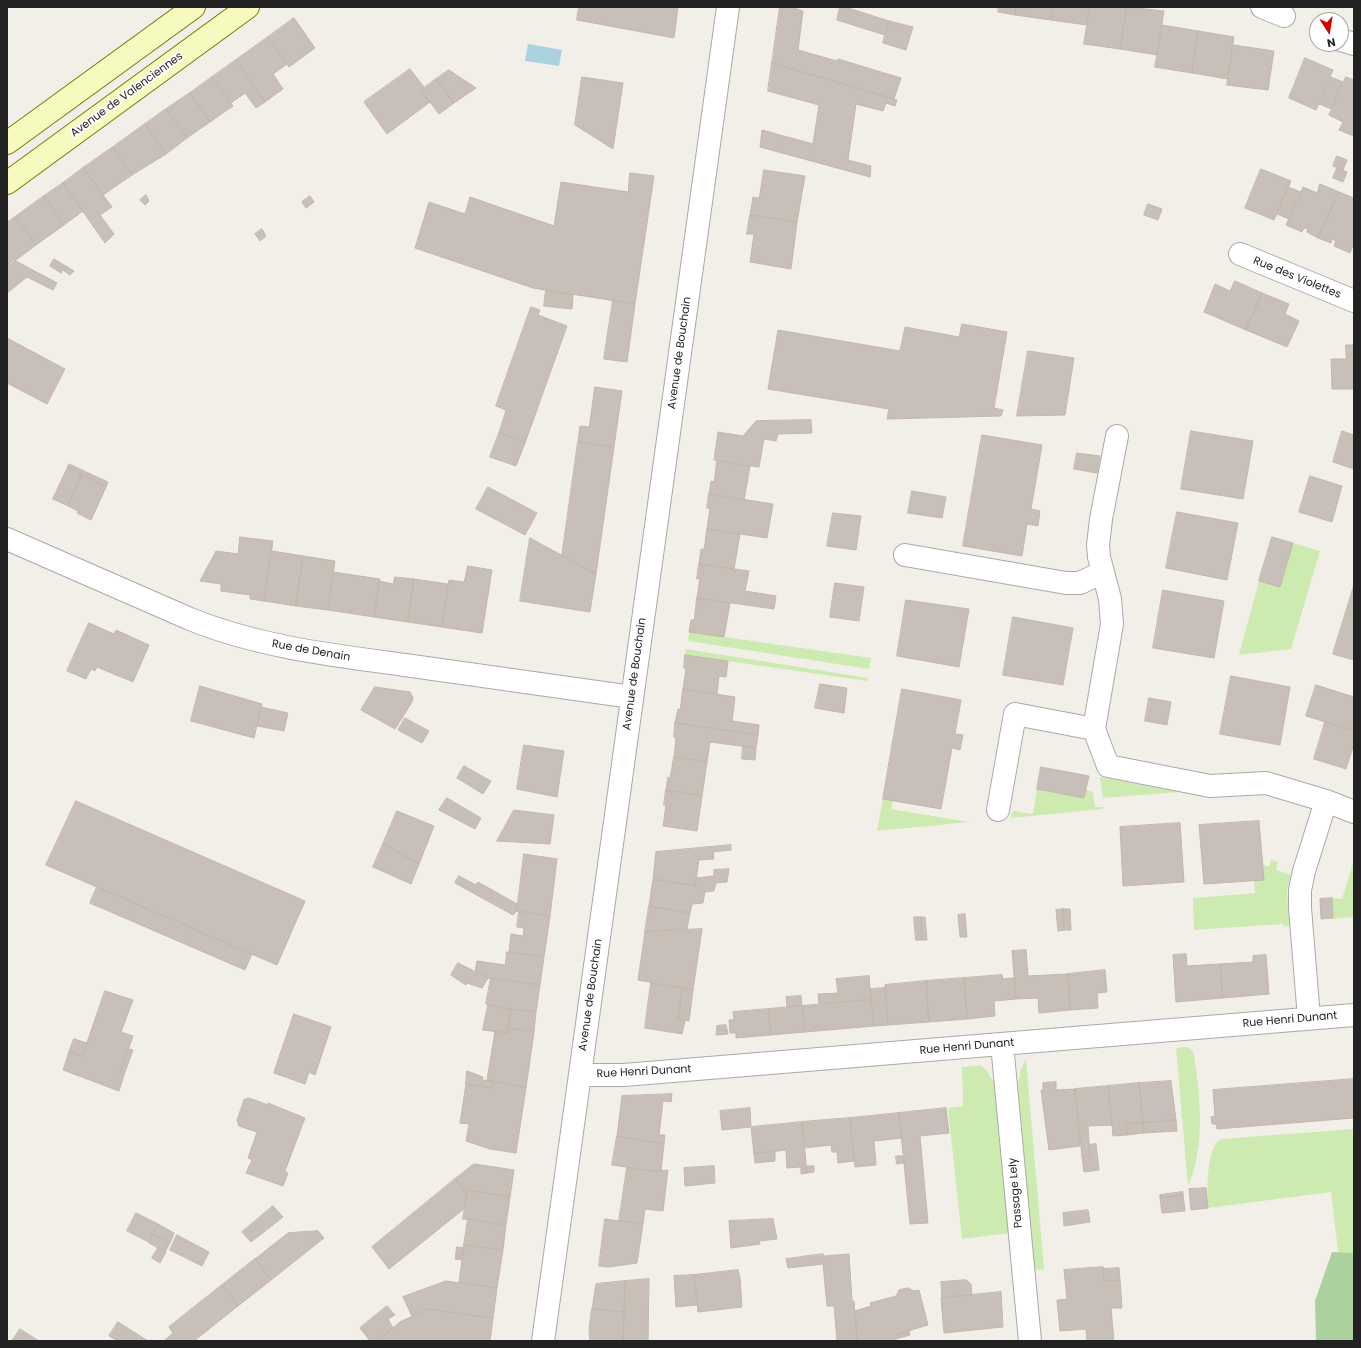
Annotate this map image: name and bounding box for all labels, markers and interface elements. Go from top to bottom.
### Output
north arrow [1309,12,1349,52]
text: N [1326,34,1337,51]
street label: Avenue de Valenciennes [68,50,186,140]
street label: Rue des Violettes [1251,254,1343,302]
street label: Avenue de Bouchain [666,296,694,410]
street label: Avenue de Bouchain [621,617,649,731]
street label: Rue de Denain [271,638,351,664]
street label: Avenue de Bouchain [577,938,605,1052]
street label: Rue Henri Dunant [1242,1009,1338,1031]
street label: Rue Henri Dunant [919,1036,1015,1058]
street label: Rue Henri Dunant [596,1063,692,1081]
street label: Passage Lely [1006,1157,1026,1229]

